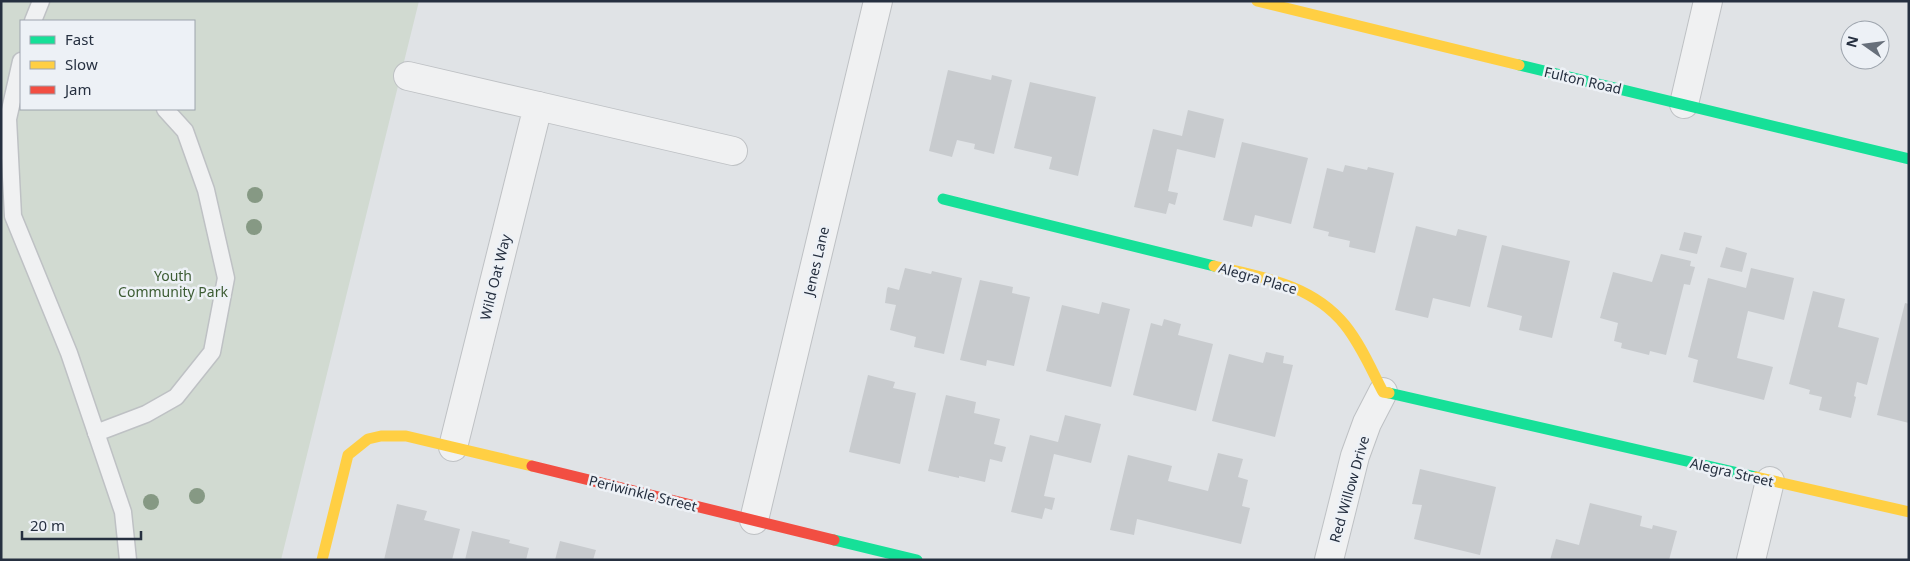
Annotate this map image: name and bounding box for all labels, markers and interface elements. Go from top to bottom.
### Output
legend [20,20,195,110]
north arrow [1840,20,1890,70]
text: Fast [65,29,94,49]
text: N [1841,34,1862,50]
text: Slow [65,54,98,74]
street label: Fulton Road [1542,62,1624,98]
text: Jam [63,79,92,99]
street label: Jenes Lane [798,224,833,299]
street label: Wild Oat Way [475,231,515,322]
street label: Alegra Place [1217,258,1299,298]
park label: Youth Community Park [118,266,228,301]
street label: Red Willow Drive [1325,433,1373,545]
street label: Alegra Street [1688,453,1776,491]
street label: Periwinkle Street [587,470,699,516]
scale bar [22,508,141,540]
text: 20 m [30,515,65,535]

